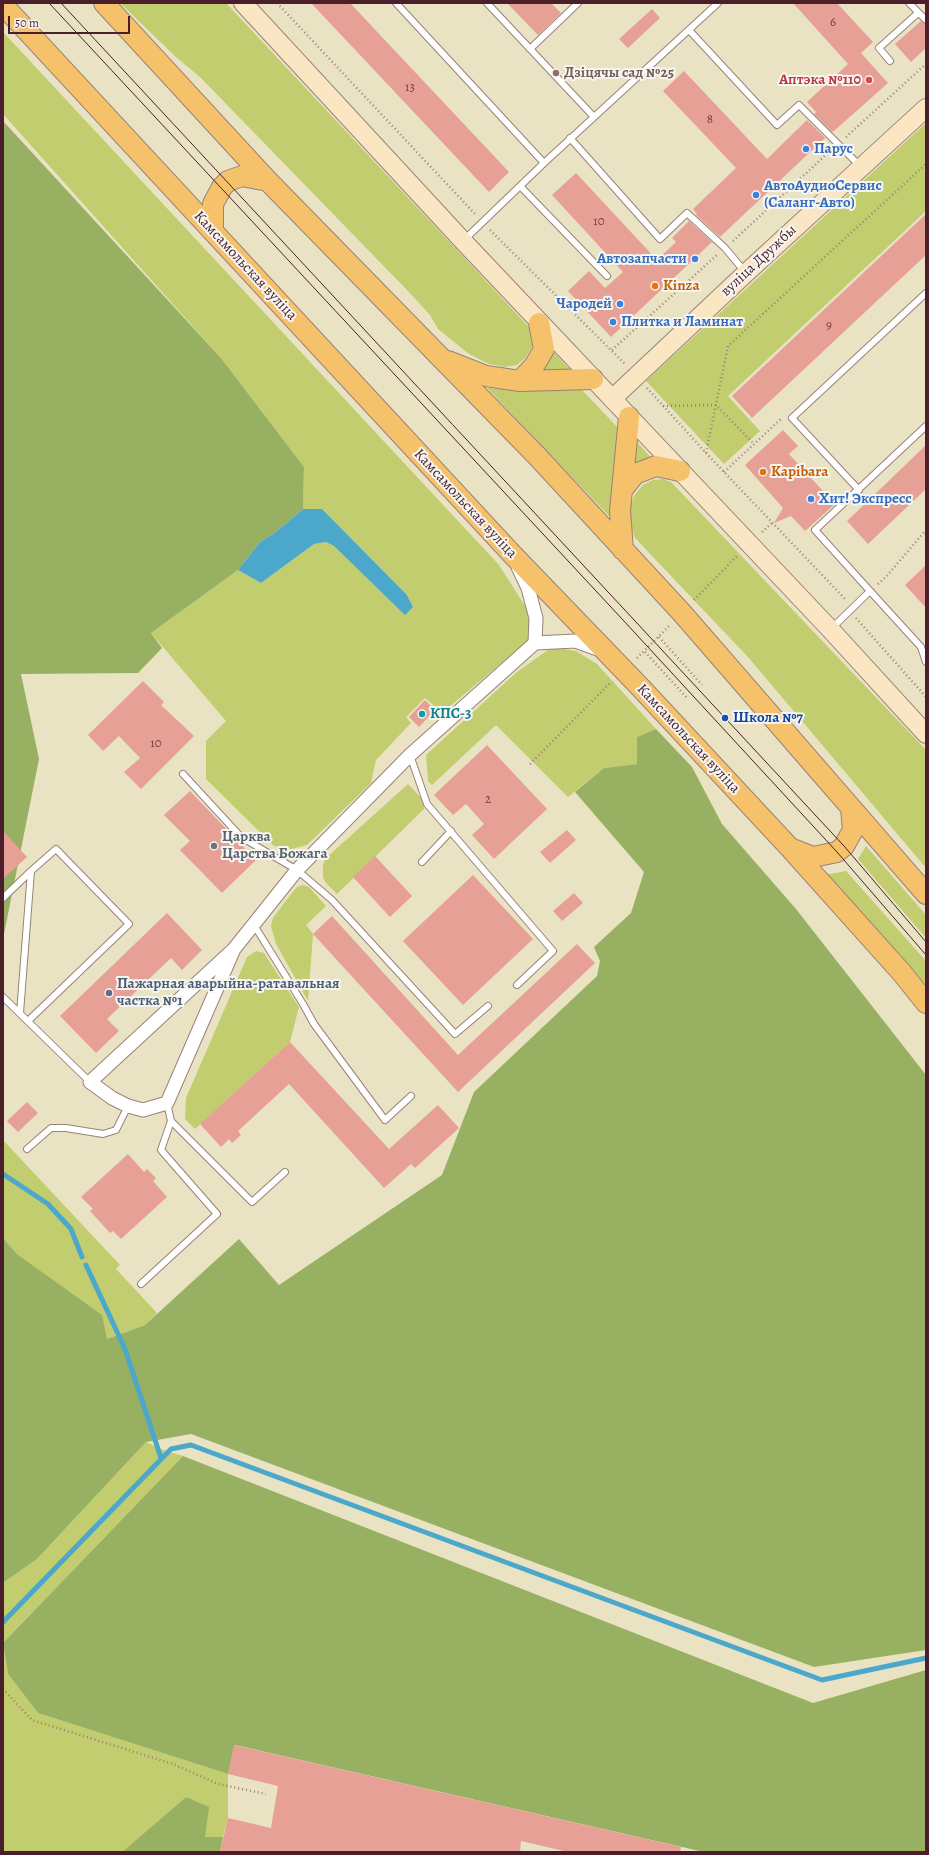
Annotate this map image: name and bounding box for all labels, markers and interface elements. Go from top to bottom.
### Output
scale bar [10,8,132,34]
text: 50 m [15,15,39,31]
house number: 6 [830,15,836,31]
place label: Дзіцячы сад №25 [564,64,674,82]
marker: Дзіцячы сад №25 [551,68,561,78]
place label: Аптэка №110 [779,71,861,89]
marker: Аптэка №110 [864,75,874,85]
house number: 13 [405,80,415,96]
house number: 8 [707,112,713,128]
place label: Парус [814,140,853,158]
marker: Парус [801,144,811,154]
place label: АвтоАудиоСервис (Саланг-Авто) [764,177,882,212]
marker: АвтоАудиоСервис (Саланг-Авто) [751,190,761,200]
street label: Камсамольская вуліца [190,207,300,325]
house number: 10 [593,214,605,230]
street label: вуліца Дружбы [717,221,801,301]
place label: Автозапчасти [597,250,687,268]
marker: Автозапчасти [690,254,700,264]
place label: Kinza [663,277,700,295]
marker: Kinza [650,281,660,291]
place label: Чародей [556,295,612,313]
marker: Чародей [615,299,625,309]
place label: Плитка и Ламинат [621,313,743,331]
marker: Плитка и Ламинат [608,317,618,327]
house number: 9 [826,318,832,334]
street label: Камсамольская вуліца [410,445,520,563]
place label: Kapibara [771,463,829,481]
marker: Kapibara [758,467,768,477]
place label: Хит! Экспресс [819,490,912,508]
marker: Хит! Экспресс [806,494,816,504]
street label: Камсамольская вуліца [633,680,743,798]
place label: КПС-3 [430,705,471,723]
marker: КПС-3 [417,709,427,719]
place label: Школа №7 [733,709,803,727]
marker: Школа №7 [720,713,730,723]
house number: 10 [150,736,162,752]
house number: 2 [485,792,491,808]
place label: Царква Царства Божага [222,828,328,863]
marker: Царква Царства Божага [209,841,219,851]
place label: Пажарная аварыйна-ратавальная частка №1 [117,975,340,1010]
marker: Пажарная аварыйна-ратавальная частка №1 [104,988,114,998]

